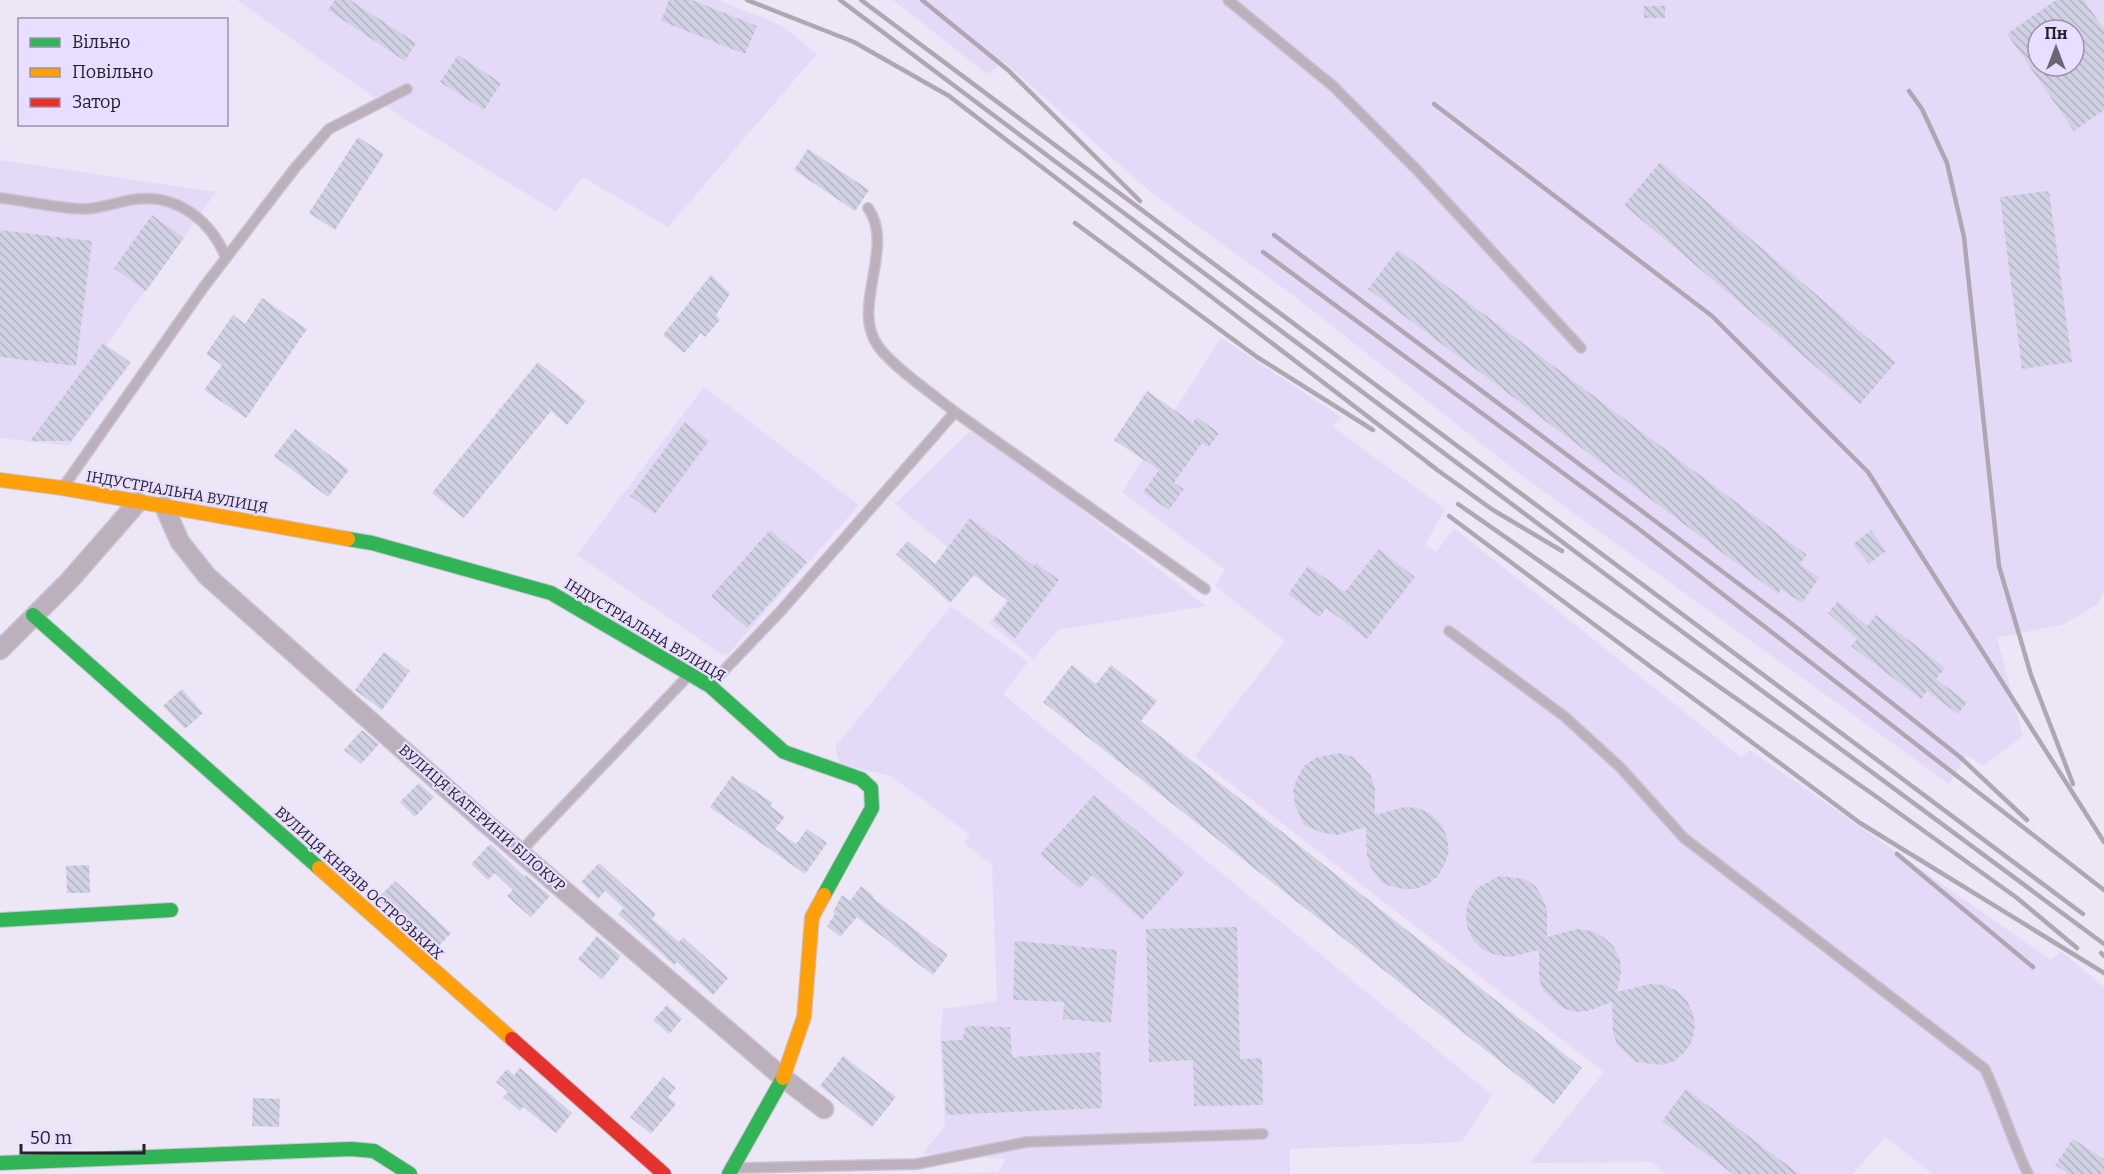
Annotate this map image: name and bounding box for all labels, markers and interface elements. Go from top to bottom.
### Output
legend [18,18,228,126]
north arrow [2026,18,2086,78]
text: Пн [2044,24,2068,43]
text: Вільно [72,31,130,53]
text: Повільно [72,61,153,83]
text: Затор [72,91,121,113]
street label: ІНДУСТРІАЛЬНА ВУЛИЦЯ [85,467,269,517]
street label: ІНДУСТРІАЛЬНА ВУЛИЦЯ [561,575,729,685]
street label: ВУЛИЦЯ КАТЕРИНИ БІЛОКУР [395,741,569,895]
street label: ВУЛИЦЯ КНЯЗІВ ОСТРОЗЬКИХ [271,803,447,964]
scale bar [21,1117,144,1155]
text: 50 m [30,1127,72,1149]

